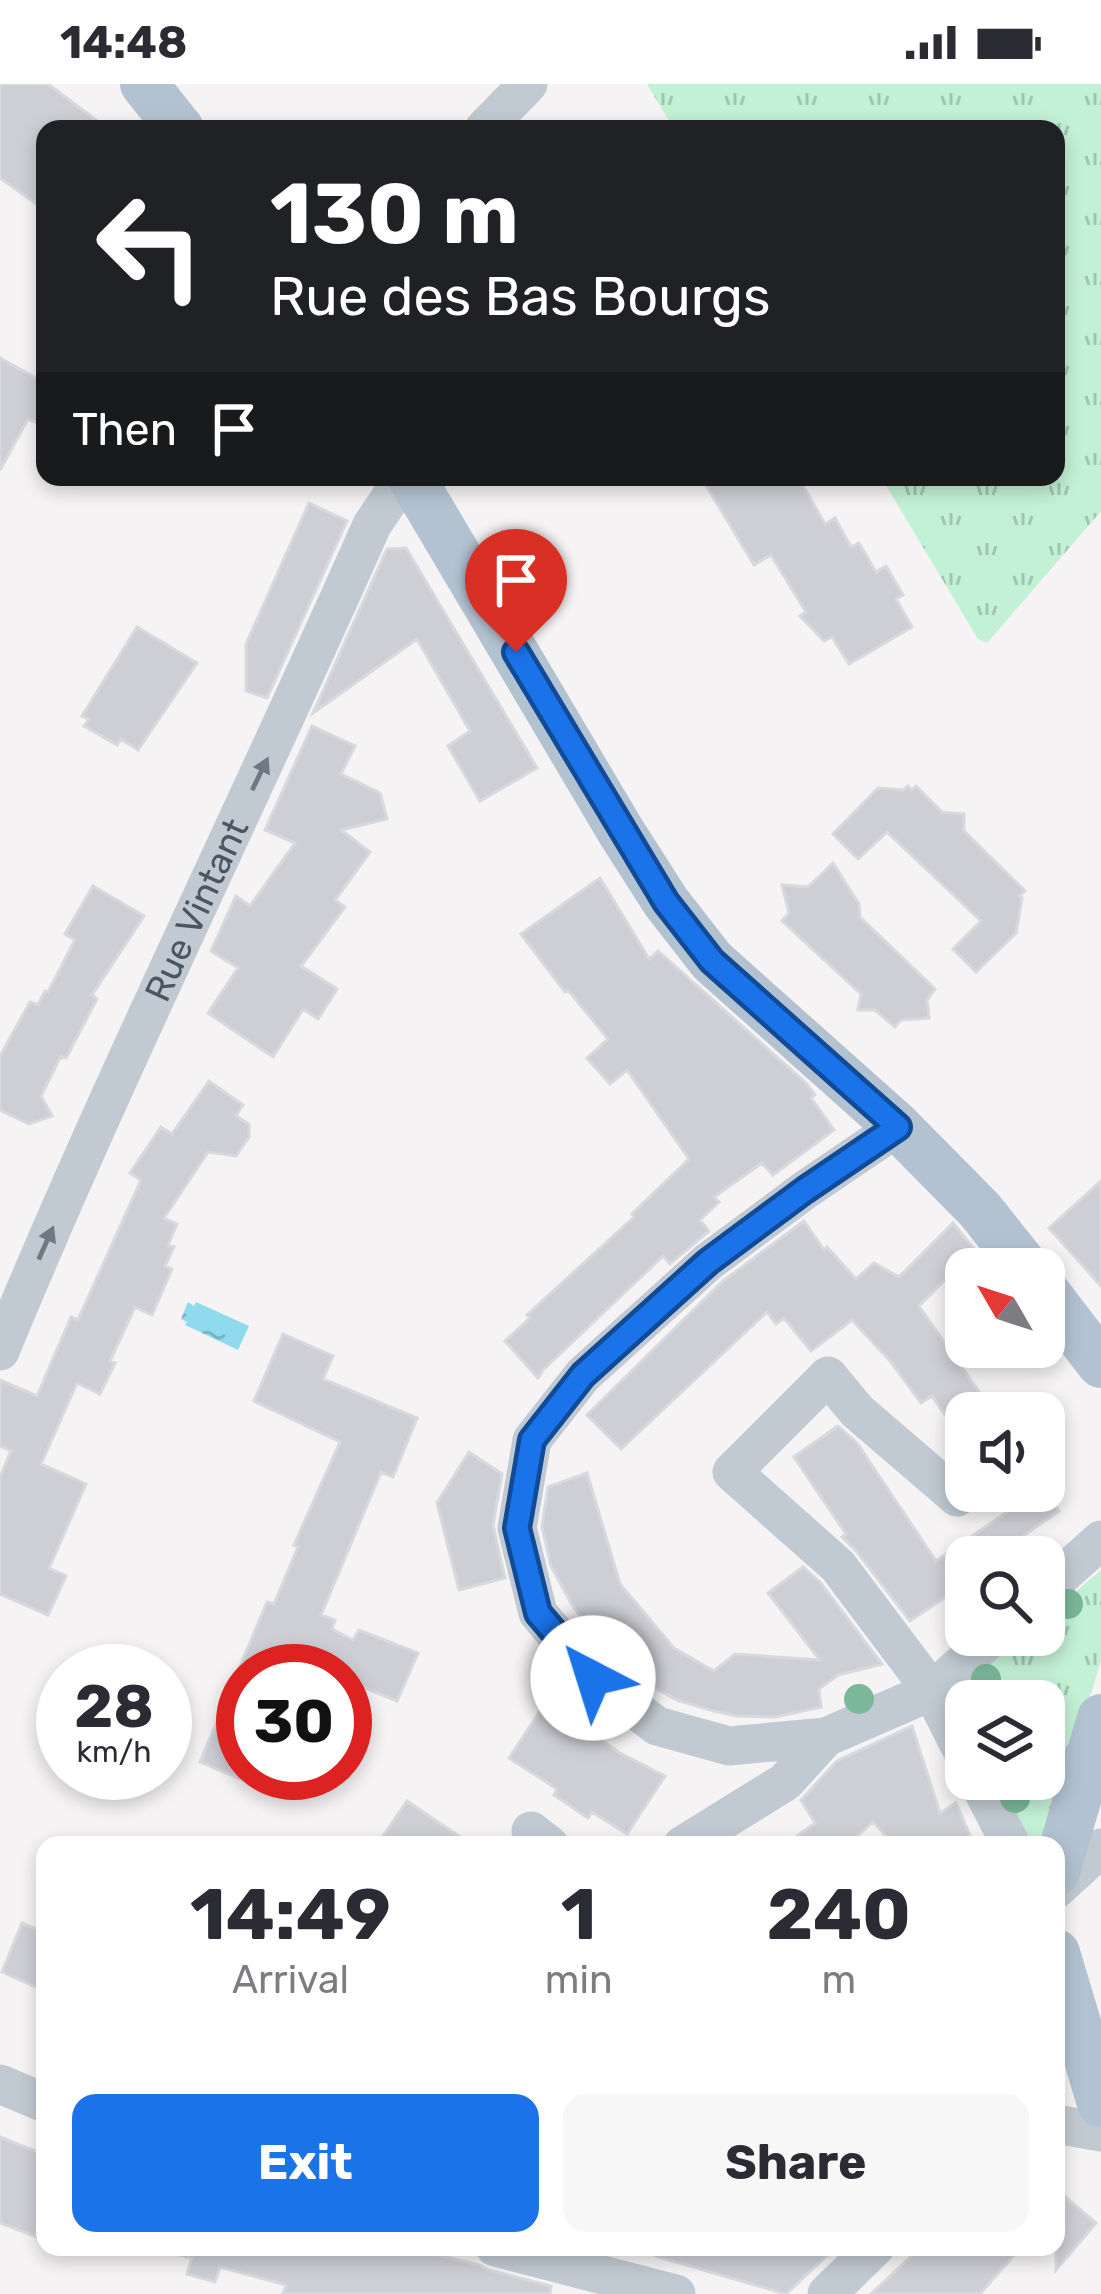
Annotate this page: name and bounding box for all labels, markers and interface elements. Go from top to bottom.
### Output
text: 14:48 [60,16,187,69]
text: 130 m [270,164,519,264]
icon: left [72,168,228,324]
text: Rue des Bas Bourgs [270,265,770,329]
icon: arrive [201,396,267,462]
text: Then [72,403,177,456]
pin [465,529,567,652]
icon: arrive [483,547,549,613]
one-way arrow [250,756,270,791]
street label: Rue Vintant [136,812,257,1008]
one-way arrow [37,1226,57,1261]
north arrow [945,1248,1065,1368]
map controls [945,1248,1065,1800]
button: sound [945,1392,1065,1512]
button: search [945,1536,1065,1656]
position arrow [530,1615,656,1741]
speed limit sign: 30 [216,1644,372,1800]
text: 28 [74,1671,154,1742]
button: layers [945,1680,1065,1800]
text: km/h [77,1734,151,1770]
text: 14:49 [190,1872,391,1957]
text: 1 [561,1872,597,1957]
text: 240 [766,1872,911,1957]
text: Arrival [232,1957,349,2003]
text: min [545,1957,613,2003]
text: m [821,1957,856,2003]
button: Exit [72,2094,539,2232]
button: Share [563,2094,1029,2232]

